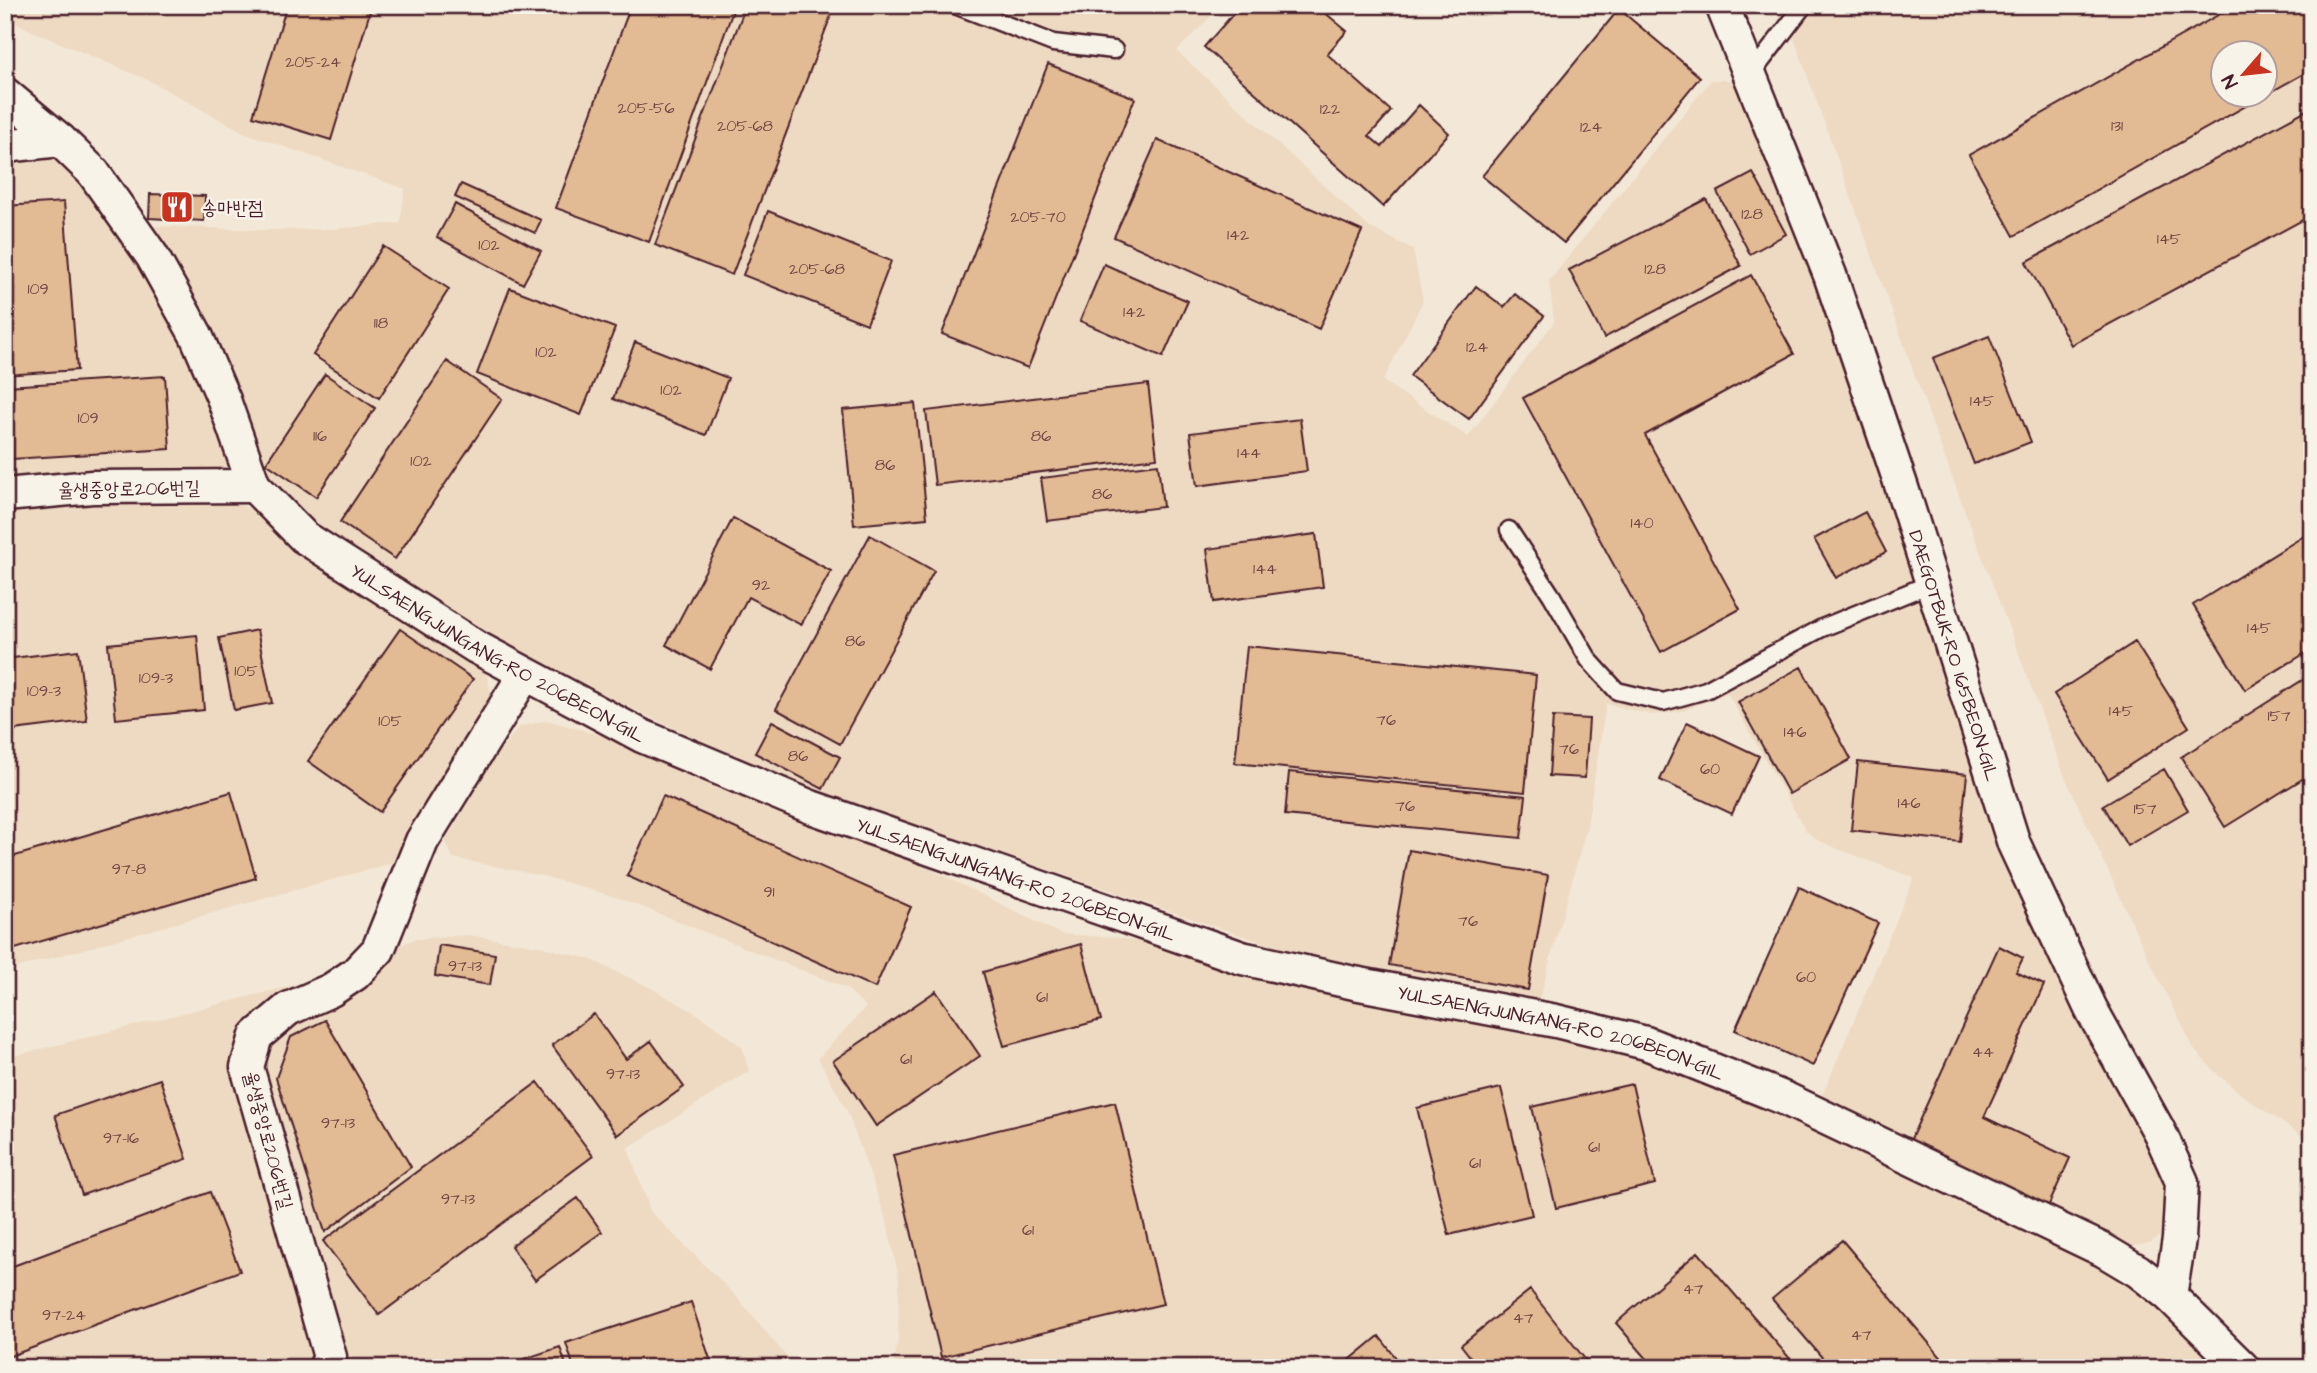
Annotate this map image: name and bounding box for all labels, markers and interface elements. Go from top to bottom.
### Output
north arrow [2208,38,2278,108]
house number: 205-24 [285,51,341,73]
text: N [2216,70,2245,93]
house number: 205-56 [618,97,674,119]
house number: 122 [1320,98,1340,120]
house number: 205-68 [717,115,773,137]
house number: 131 [2111,115,2123,137]
house number: 124 [1580,116,1602,138]
restaurant icon: 송마반점 [158,188,196,226]
place label: 송마반점 [202,195,263,222]
house number: 128 [1741,203,1763,225]
house number: 205-70 [1010,206,1066,228]
house number: 142 [1227,224,1249,246]
house number: 145 [2157,228,2182,250]
house number: 102 [478,234,500,256]
house number: 205-68 [789,258,845,280]
house number: 128 [1644,258,1666,280]
house number: 109 [27,278,49,300]
house number: 142 [1123,301,1145,323]
house number: 118 [374,312,388,334]
house number: 124 [1466,336,1488,358]
house number: 102 [535,341,557,363]
house number: 102 [660,379,682,401]
house number: 145 [1970,390,1995,412]
house number: 109 [77,407,99,429]
house number: 116 [313,425,327,447]
house number: 86 [1031,425,1051,447]
house number: 144 [1237,442,1261,464]
house number: 102 [410,450,432,472]
house number: 86 [875,454,895,476]
street label: 율생중앙로206번길 [58,475,200,504]
house number: 86 [1092,483,1112,505]
house number: 140 [1630,512,1654,534]
street label: DAEGOTBUK-RO 165BEON-GIL [1901,527,2005,784]
street label: YULSAENGJUNGANG-RO 206BEON-GIL [344,558,649,750]
house number: 144 [1253,558,1277,580]
house number: 92 [752,574,770,596]
house number: 145 [2247,617,2272,639]
house number: 86 [845,630,865,652]
house number: 105 [234,660,258,682]
house number: 109-3 [139,667,173,689]
house number: 109-3 [27,680,61,702]
house number: 145 [2109,700,2134,722]
house number: 157 [2267,705,2291,727]
house number: 76 [1376,709,1396,731]
house number: 105 [378,710,402,732]
house number: 146 [1784,721,1806,743]
house number: 76 [1559,738,1579,760]
house number: 86 [788,745,808,767]
house number: 60 [1700,758,1720,780]
house number: 146 [1898,792,1920,814]
house number: 76 [1395,795,1415,817]
house number: 157 [2133,798,2157,820]
street label: YULSAENGJUNGANG-RO 206BEON-GIL [852,812,1179,949]
house number: 97-8 [112,858,146,880]
house number: 91 [763,881,775,903]
house number: 76 [1458,910,1478,932]
house number: 97-13 [448,955,482,977]
house number: 60 [1796,966,1816,988]
street label: YULSAENGJUNGANG-RO 206BEON-GIL [1395,979,1727,1088]
house number: 61 [1036,986,1048,1008]
house number: 44 [1972,1041,1994,1063]
house number: 61 [900,1048,912,1070]
house number: 97-13 [606,1063,640,1085]
street label: 율생중앙로206번길 [236,1068,299,1212]
house number: 97-13 [321,1112,355,1134]
house number: 97-16 [103,1127,139,1149]
house number: 61 [1588,1136,1600,1158]
house number: 61 [1469,1152,1481,1174]
house number: 97-13 [441,1188,475,1210]
house number: 61 [1022,1219,1034,1241]
house number: 47 [1683,1278,1704,1300]
house number: 97-24 [42,1304,86,1326]
house number: 47 [1513,1307,1534,1329]
house number: 47 [1851,1324,1872,1346]

